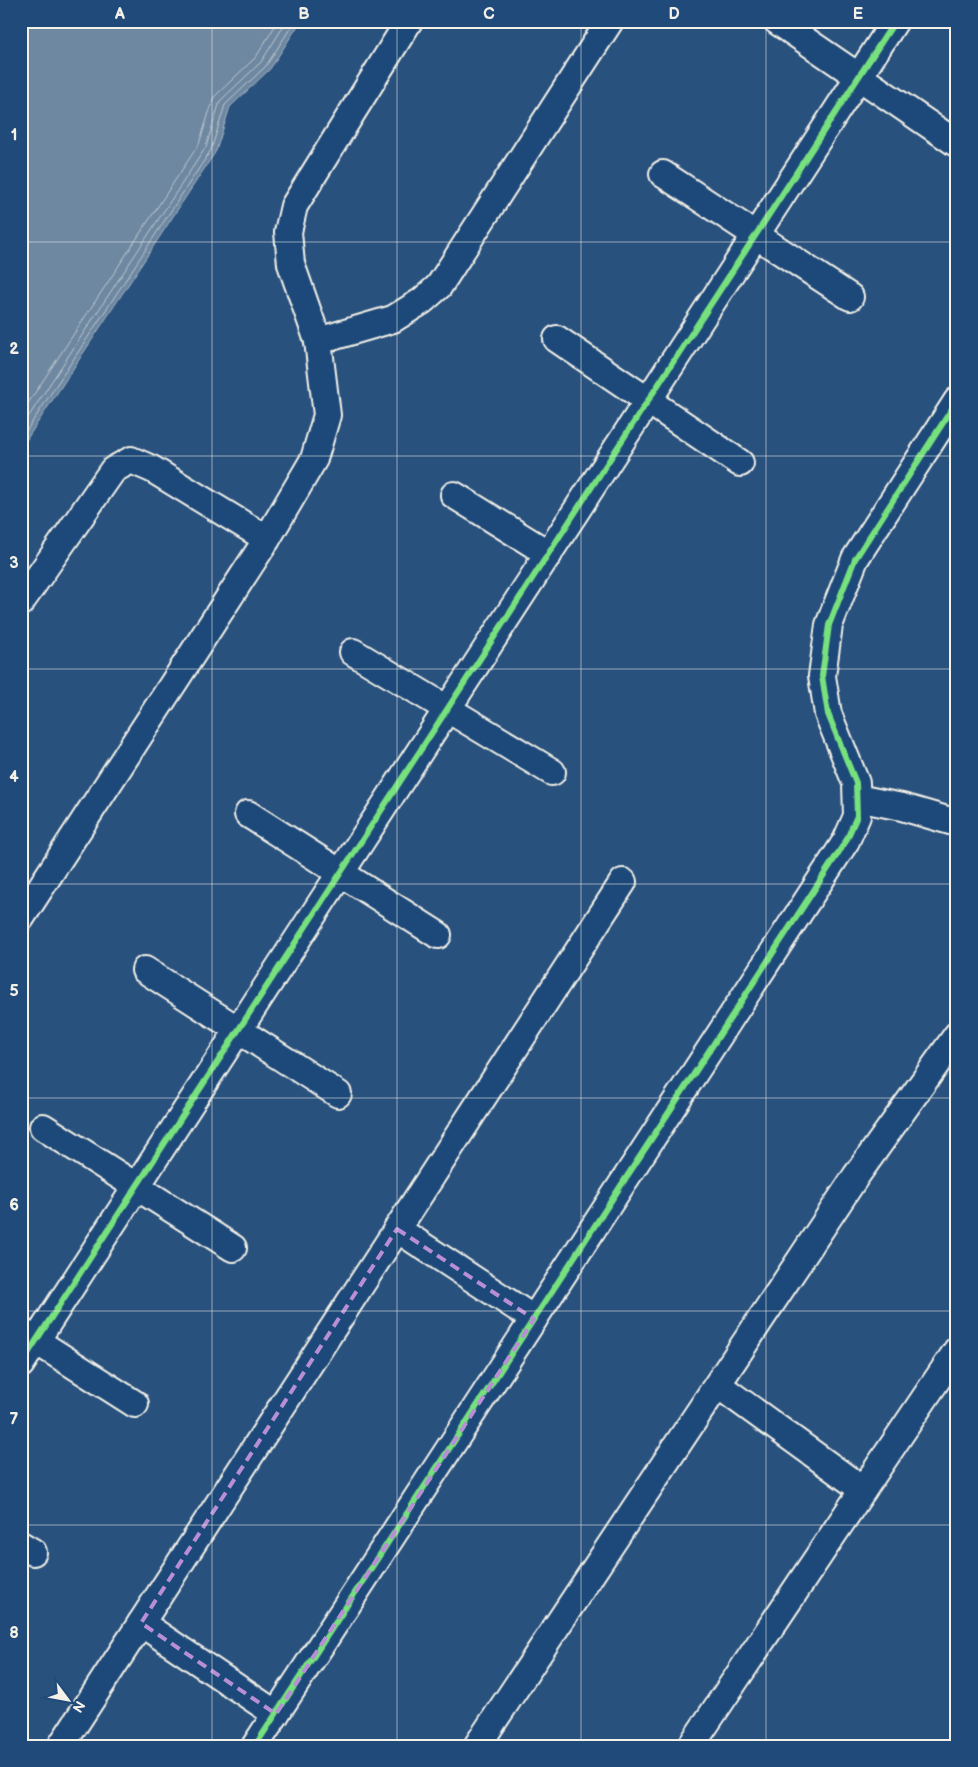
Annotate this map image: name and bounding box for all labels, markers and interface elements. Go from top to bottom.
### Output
text: A [114,5,125,24]
text: B [298,5,310,24]
text: C [483,5,495,24]
text: D [668,5,680,24]
text: E [853,5,863,24]
text: 1 [11,126,17,145]
text: 2 [9,340,19,359]
text: 3 [9,554,19,573]
text: 4 [9,768,19,787]
text: 5 [9,982,19,1001]
text: 6 [9,1196,19,1215]
text: 7 [10,1410,19,1429]
text: 8 [9,1624,19,1643]
north arrow [42,1674,92,1724]
text: N [69,1698,89,1716]

